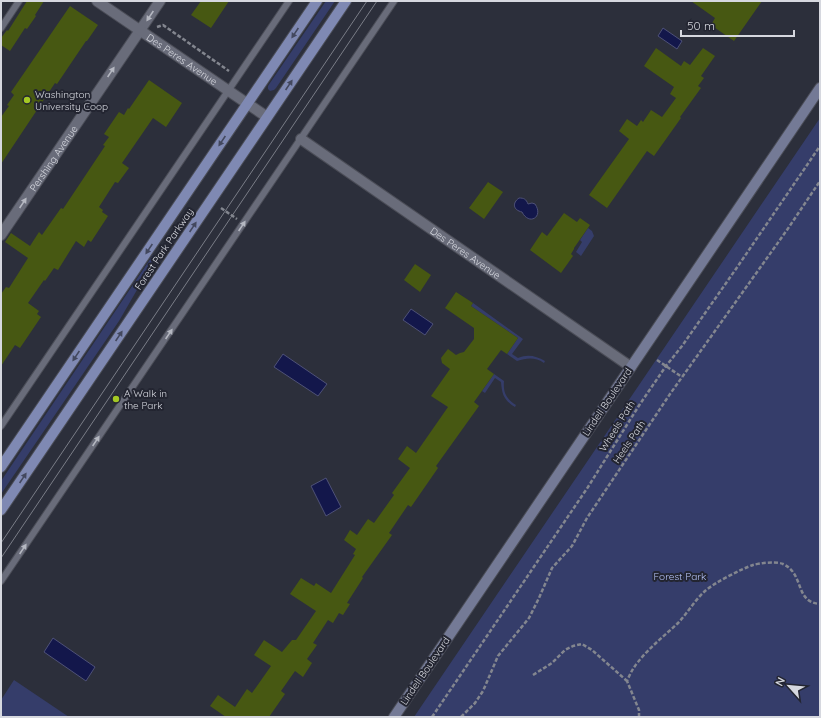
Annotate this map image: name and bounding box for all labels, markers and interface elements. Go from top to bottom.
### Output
one-way arrow [146,11,154,21]
scale bar [681,12,794,38]
text: 50 m [687,18,715,33]
one-way arrow [291,28,299,39]
street label: Des Peres Avenue [144,30,220,88]
one-way arrow [108,66,115,78]
one-way arrow [285,80,293,90]
place label: Washington University Coop [35,88,108,113]
marker: Washington University Coop [22,95,32,105]
street label: Pershing Avenue [26,122,80,194]
one-way arrow [218,136,226,146]
one-way arrow [19,198,27,208]
street label: Forest Park Parkway [132,206,196,292]
one-way arrow [189,221,197,232]
one-way arrow [238,221,246,231]
street label: Des Peres Avenue [428,224,504,282]
one-way arrow [145,243,153,254]
one-way arrow [165,329,173,339]
one-way arrow [115,330,123,341]
one-way arrow [72,351,80,361]
street label: Lindell Boulevard [579,365,635,439]
place label: A Walk in the Park [124,387,167,412]
marker: A Walk in the Park [111,394,121,404]
street label: Wheels Path [596,398,638,454]
street label: Heels Path [610,418,648,466]
one-way arrow [92,436,100,446]
one-way arrow [19,473,27,483]
one-way arrow [19,544,27,554]
park label: Forest Park [654,570,706,583]
street label: Lindell Boulevard [397,634,453,708]
north arrow [769,666,809,706]
text: N [772,675,788,688]

